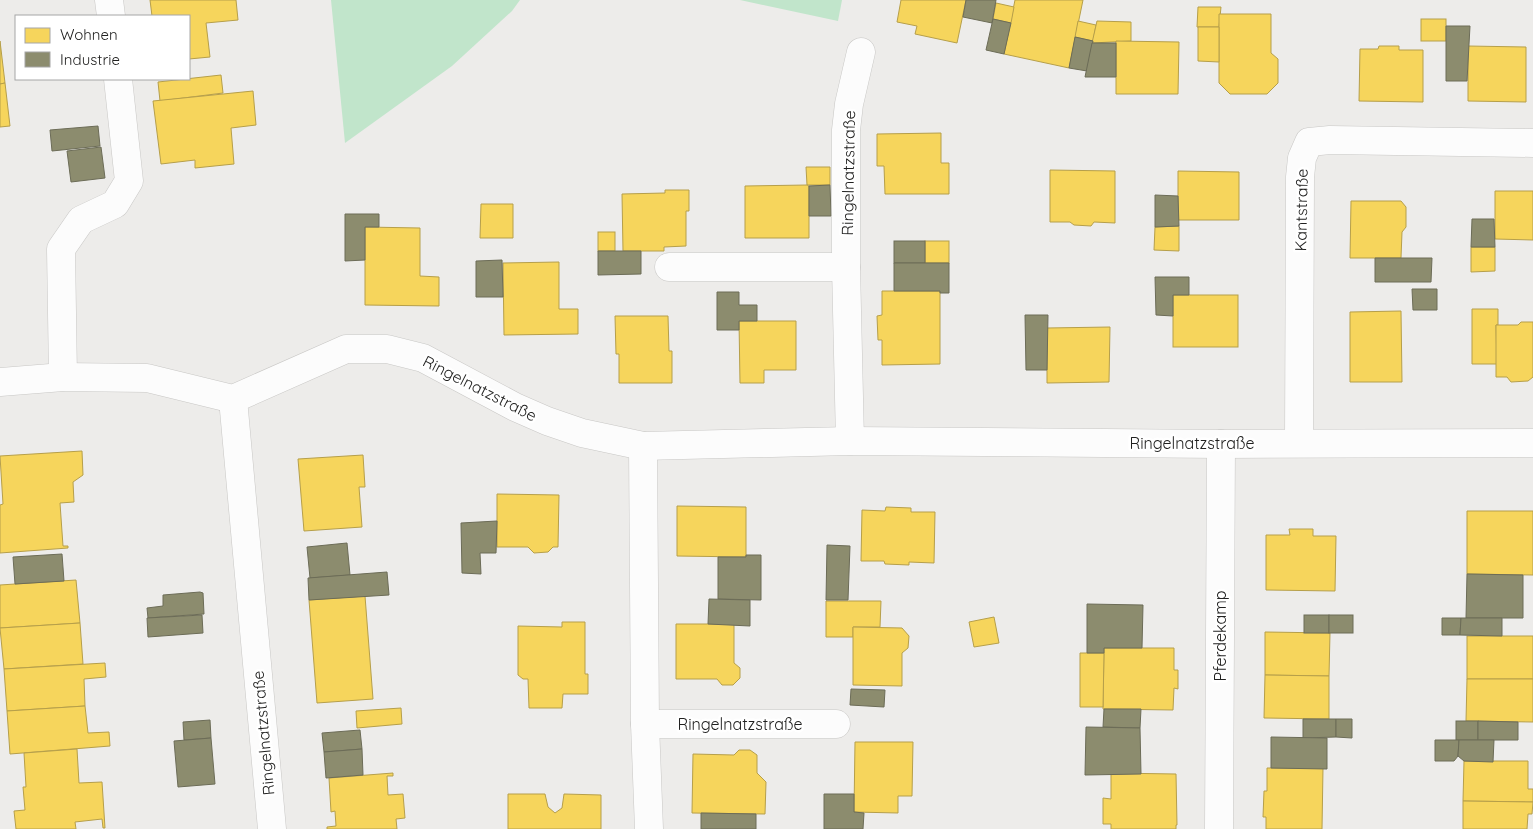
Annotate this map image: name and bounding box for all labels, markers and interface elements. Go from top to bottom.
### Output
legend [15,15,190,80]
text: Wohnen [60,25,118,44]
text: Industrie [60,50,120,69]
street label: Ringelnatzstraße [837,110,859,236]
street label: Kantstraße [1290,168,1312,252]
street label: Ringelnatzstraße [420,351,540,425]
street label: Ringelnatzstraße [1129,433,1255,453]
street label: Pferdekamp [1210,591,1230,681]
street label: Ringelnatzstraße [248,670,278,796]
street label: Ringelnatzstraße [677,714,803,734]

